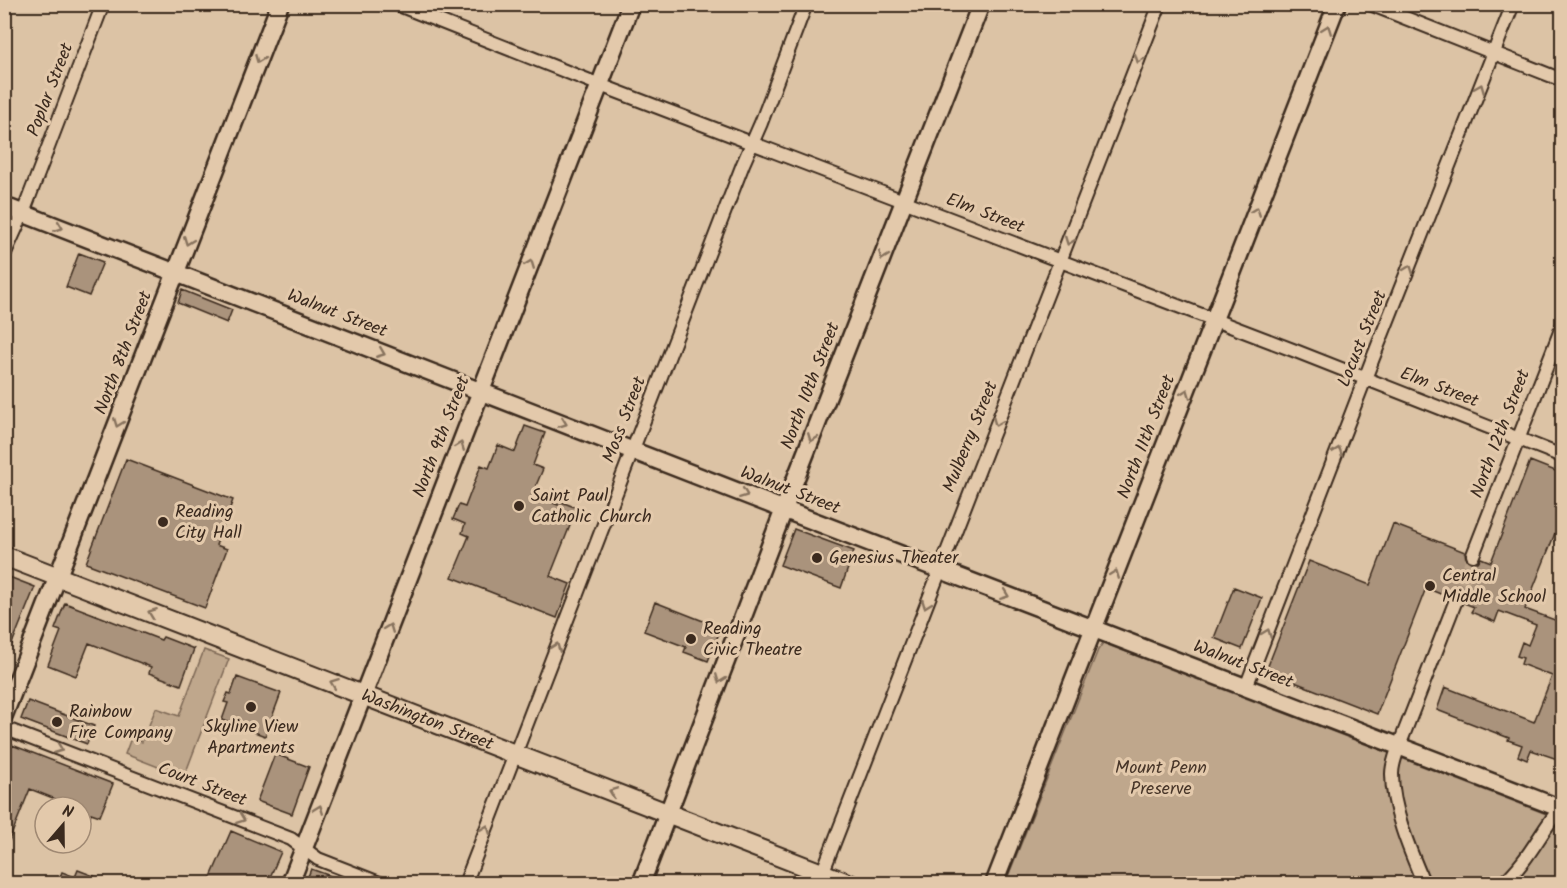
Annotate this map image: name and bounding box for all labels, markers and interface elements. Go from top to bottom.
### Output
one-way arrow [1320,24,1332,35]
street label: Poplar Street [20,38,83,141]
one-way arrow [253,53,266,64]
one-way arrow [1133,53,1146,64]
one-way arrow [1473,83,1486,94]
street label: Elm Street [941,186,1029,243]
one-way arrow [1249,206,1262,217]
one-way arrow [53,220,64,232]
one-way arrow [183,235,195,246]
one-way arrow [1063,235,1076,246]
one-way arrow [877,250,890,261]
one-way arrow [523,259,536,270]
one-way arrow [1402,265,1415,275]
street label: Walnut Street [283,282,392,347]
street label: Locust Street [1330,285,1396,392]
street label: North 8th Street [87,286,161,419]
street label: North 10th Street [773,317,849,454]
one-way arrow [375,345,386,358]
street label: Elm Street [1395,360,1483,417]
street label: North 12th Street [1463,364,1539,503]
street label: North 11th Street [1110,370,1184,503]
street label: North 9th Street [405,371,479,502]
street label: Moss Street [595,372,655,467]
street label: Mulberry Street [935,376,1007,497]
one-way arrow [1178,388,1191,398]
one-way arrow [557,416,567,429]
one-way arrow [992,416,1004,427]
one-way arrow [112,417,125,428]
one-way arrow [807,432,819,443]
one-way arrow [453,441,465,452]
one-way arrow [1331,446,1343,457]
street label: Walnut Street [736,459,845,524]
place label: Saint Paul Catholic Church [531,482,652,532]
one-way arrow [738,487,749,499]
place label: Reading City Hall [175,498,243,548]
marker: Saint Paul Catholic Church [512,499,526,513]
marker: Reading City Hall [156,515,170,529]
place label: Genesius Theater [829,544,959,573]
marker: Genesius Theater [810,551,824,565]
place label: Central Middle School [1442,562,1547,612]
one-way arrow [1107,569,1120,580]
marker: Central Middle School [1423,579,1437,593]
one-way arrow [999,587,1009,600]
one-way arrow [920,598,933,609]
one-way arrow [147,608,158,620]
place label: Reading Civic Theatre [703,615,802,665]
one-way arrow [382,623,394,634]
one-way arrow [1260,628,1272,639]
marker: Reading Civic Theatre [684,632,698,646]
street label: Walnut Street [1189,633,1298,698]
one-way arrow [549,642,562,653]
one-way arrow [715,673,727,684]
one-way arrow [329,678,339,691]
street label: Washington Street [357,681,499,759]
place label: Rainbow Fire Company [69,698,173,748]
marker: Skyline View Apartments [244,700,258,714]
place label: Skyline View Apartments [204,713,299,763]
marker: Rainbow Fire Company [50,715,64,729]
one-way arrow [53,741,64,754]
park label: Mount Penn Preserve [1115,754,1207,804]
street label: Court Street [153,755,252,816]
one-way arrow [609,786,619,799]
north arrow [33,795,93,855]
text: N [59,799,77,826]
one-way arrow [312,805,324,816]
one-way arrow [235,812,246,824]
one-way arrow [479,824,491,835]

